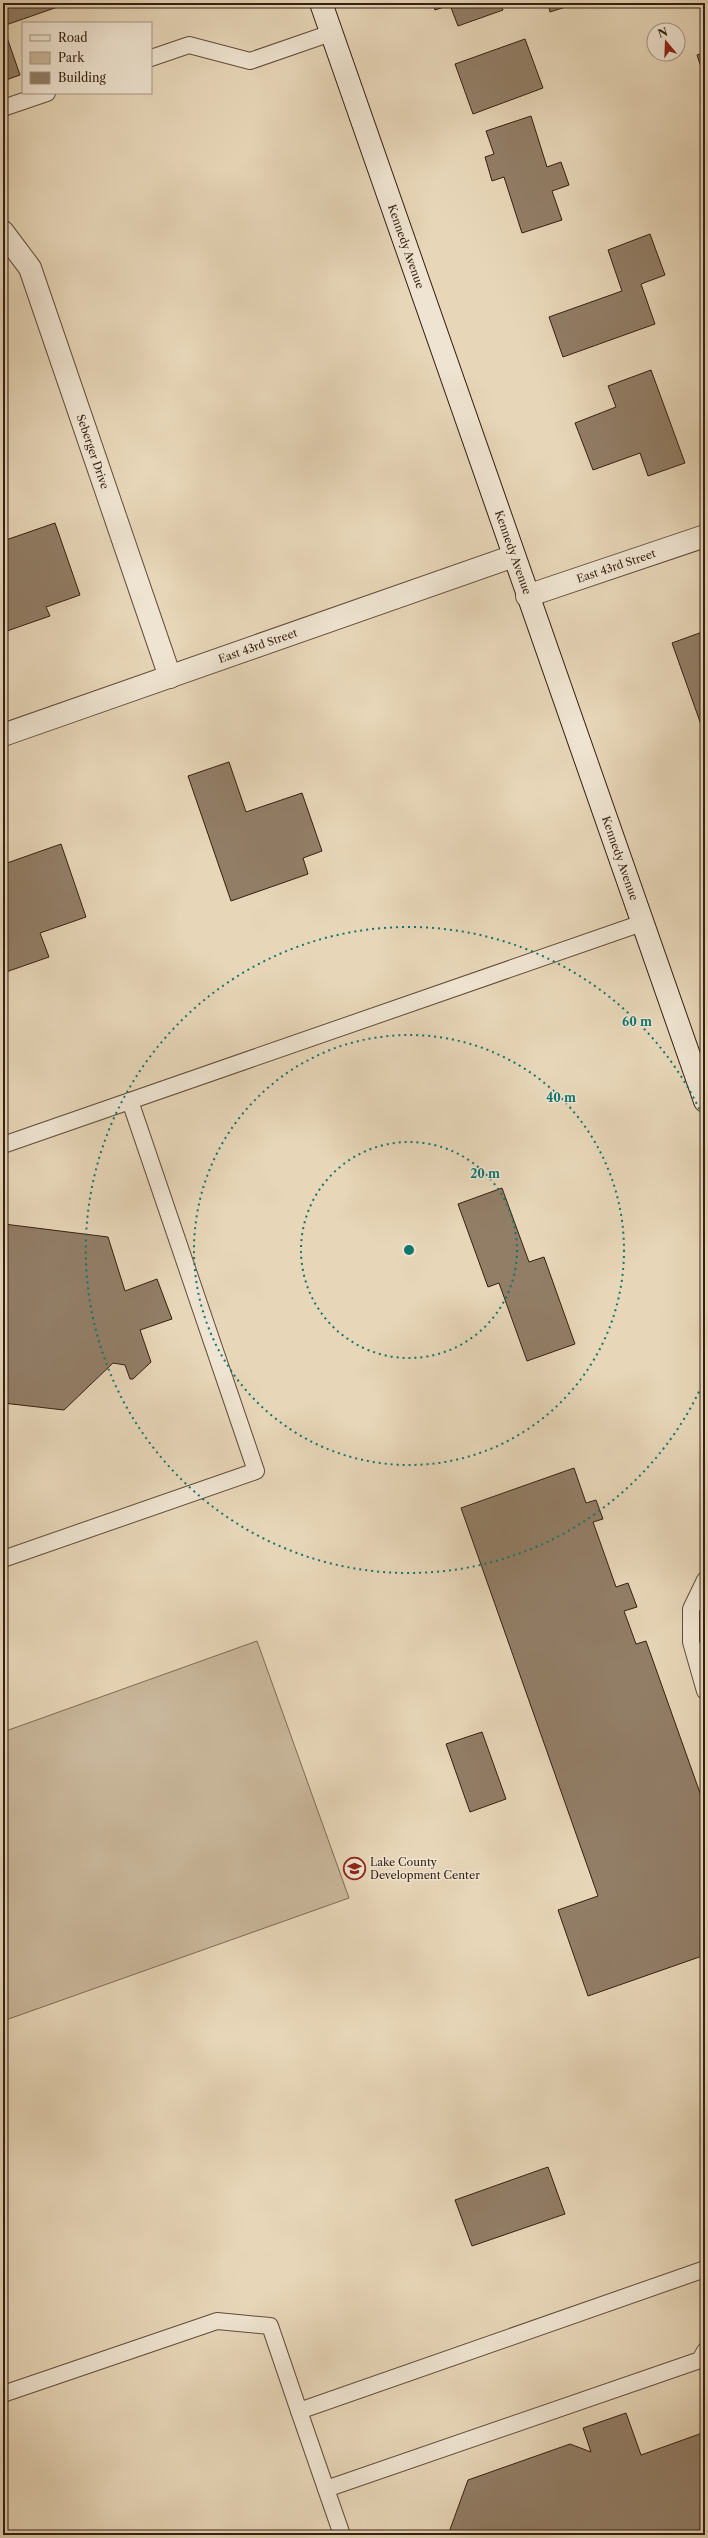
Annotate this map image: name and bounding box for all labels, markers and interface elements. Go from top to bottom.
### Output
legend [22,22,152,94]
north arrow [646,22,686,62]
text: N [656,24,670,41]
text: Road [58,30,88,45]
text: Park [58,50,85,65]
text: Building [58,70,106,85]
street label: Kennedy Avenue [385,202,427,291]
street label: Seberger Drive [74,412,112,491]
street label: Kennedy Avenue [492,508,534,596]
street label: East 43rd Street [575,546,658,586]
street label: East 43rd Street [216,625,299,666]
street label: Kennedy Avenue [599,814,641,902]
text: 60 m [622,1014,652,1029]
text: 40 m [546,1090,576,1105]
text: 20 m [470,1166,500,1181]
centre of rings [402,1243,416,1257]
school or university icon: Lake County Development Center [341,1855,367,1881]
place label: Lake County Development Center [370,1855,480,1882]

